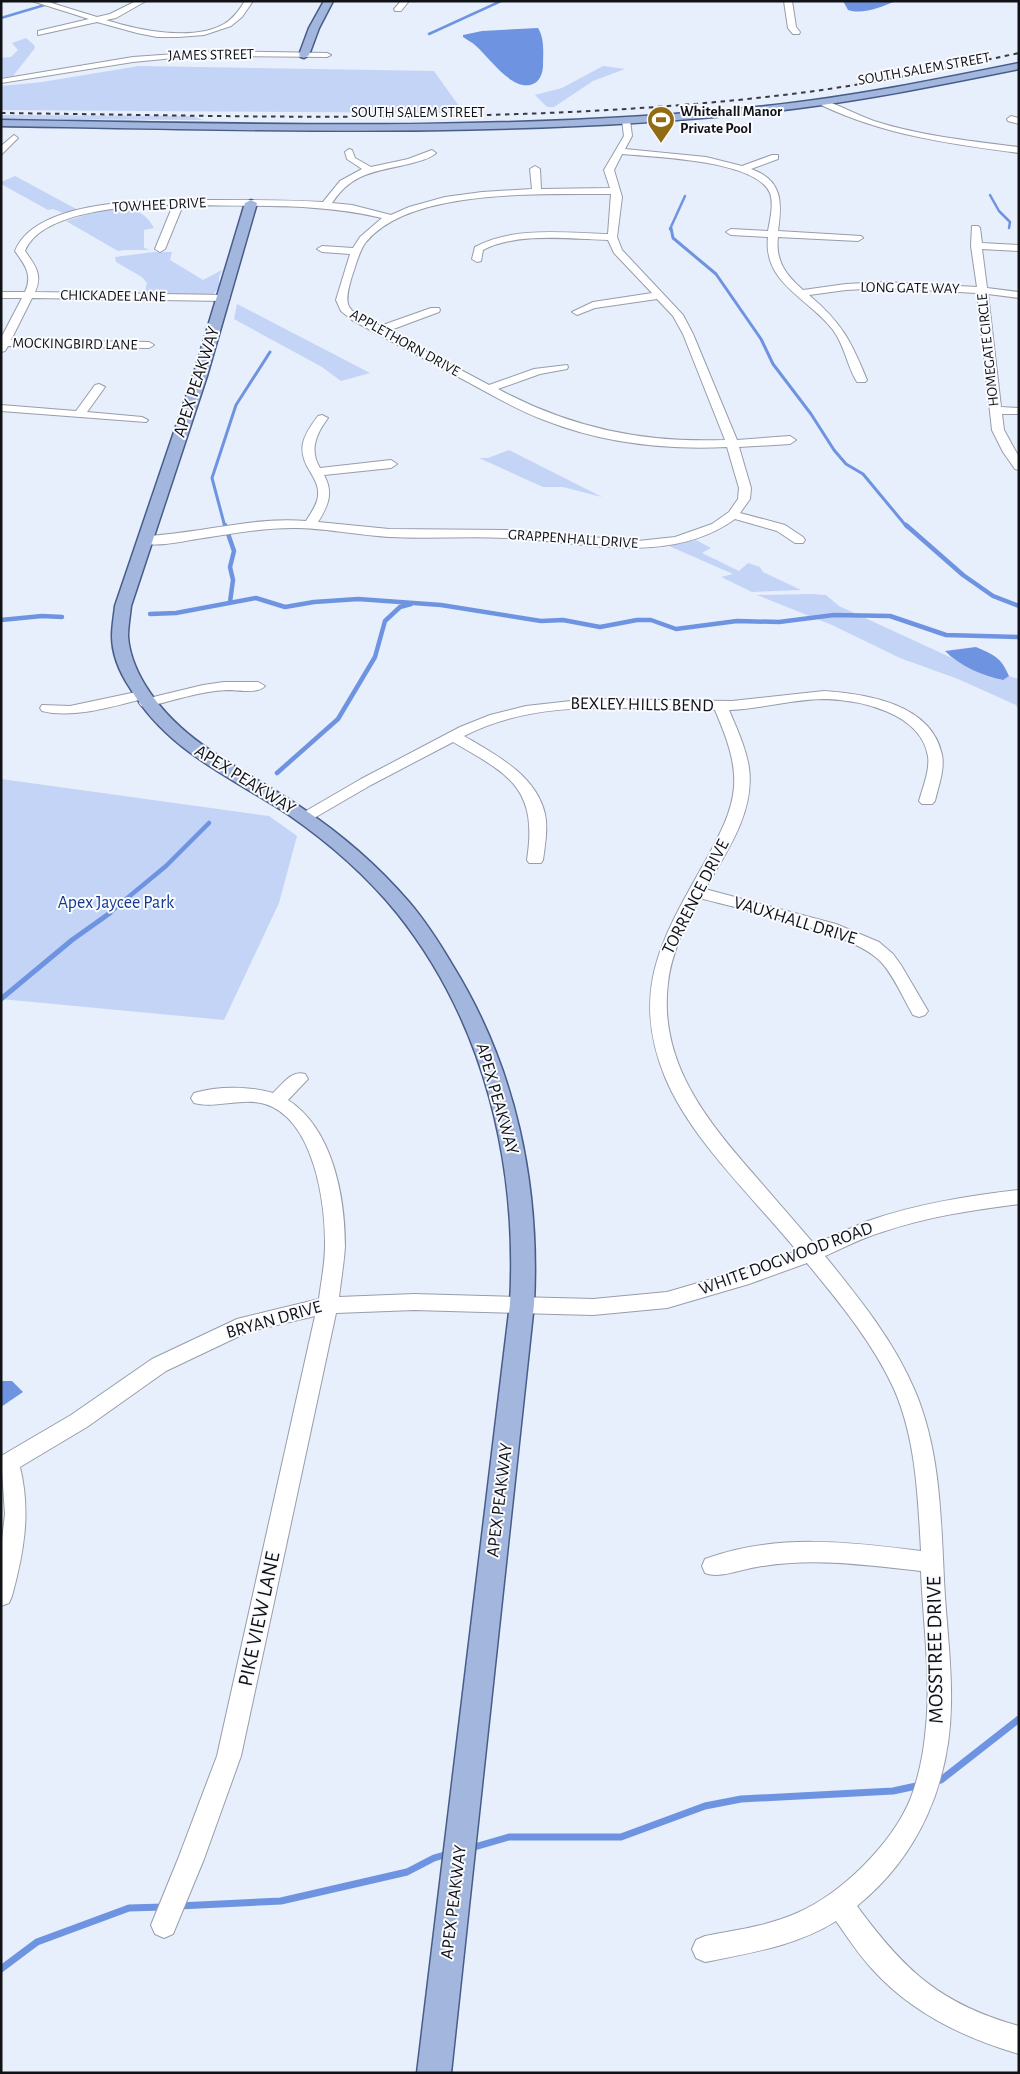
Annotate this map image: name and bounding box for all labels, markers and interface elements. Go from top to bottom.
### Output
street label: JAMES STREET [168,47,255,63]
street label: SOUTH SALEM STREET [857,50,992,88]
place label: Whitehall Manor Private Pool [680,104,783,136]
street label: SOUTH SALEM STREET [351,105,486,120]
sports icon: Whitehall Manor Private Pool [646,105,676,144]
street label: TOWHEE DRIVE [112,195,206,215]
street label: LONG GATE WAY [860,280,960,296]
street label: CHICKADEE LANE [60,288,166,304]
street label: HOMEGATE CIRCLE [975,293,1001,407]
street label: APPLETHORN DRIVE [348,307,462,379]
street label: APEX PEAKWAY [171,324,223,440]
street label: MOCKINGBIRD LANE [12,335,138,353]
street label: GRAPPENHALL DRIVE [507,527,639,551]
street label: BEXLEY HILLS BEND [570,695,714,715]
street label: APEX PEAKWAY [191,742,299,818]
street label: TORRENCE DRIVE [659,836,733,957]
park label: Apex Jaycee Park [58,894,175,912]
street label: VAUXHALL DRIVE [731,894,859,948]
street label: APEX PEAKWAY [472,1041,522,1157]
street label: WHITE DOGWOOD ROAD [697,1219,875,1299]
street label: BRYAN DRIVE [224,1298,324,1342]
street label: APEX PEAKWAY [484,1441,516,1558]
street label: PIKE VIEW LANE [235,1550,283,1688]
street label: MOSSTREE DRIVE [923,1576,947,1724]
street label: APEX PEAKWAY [438,1843,470,1960]

